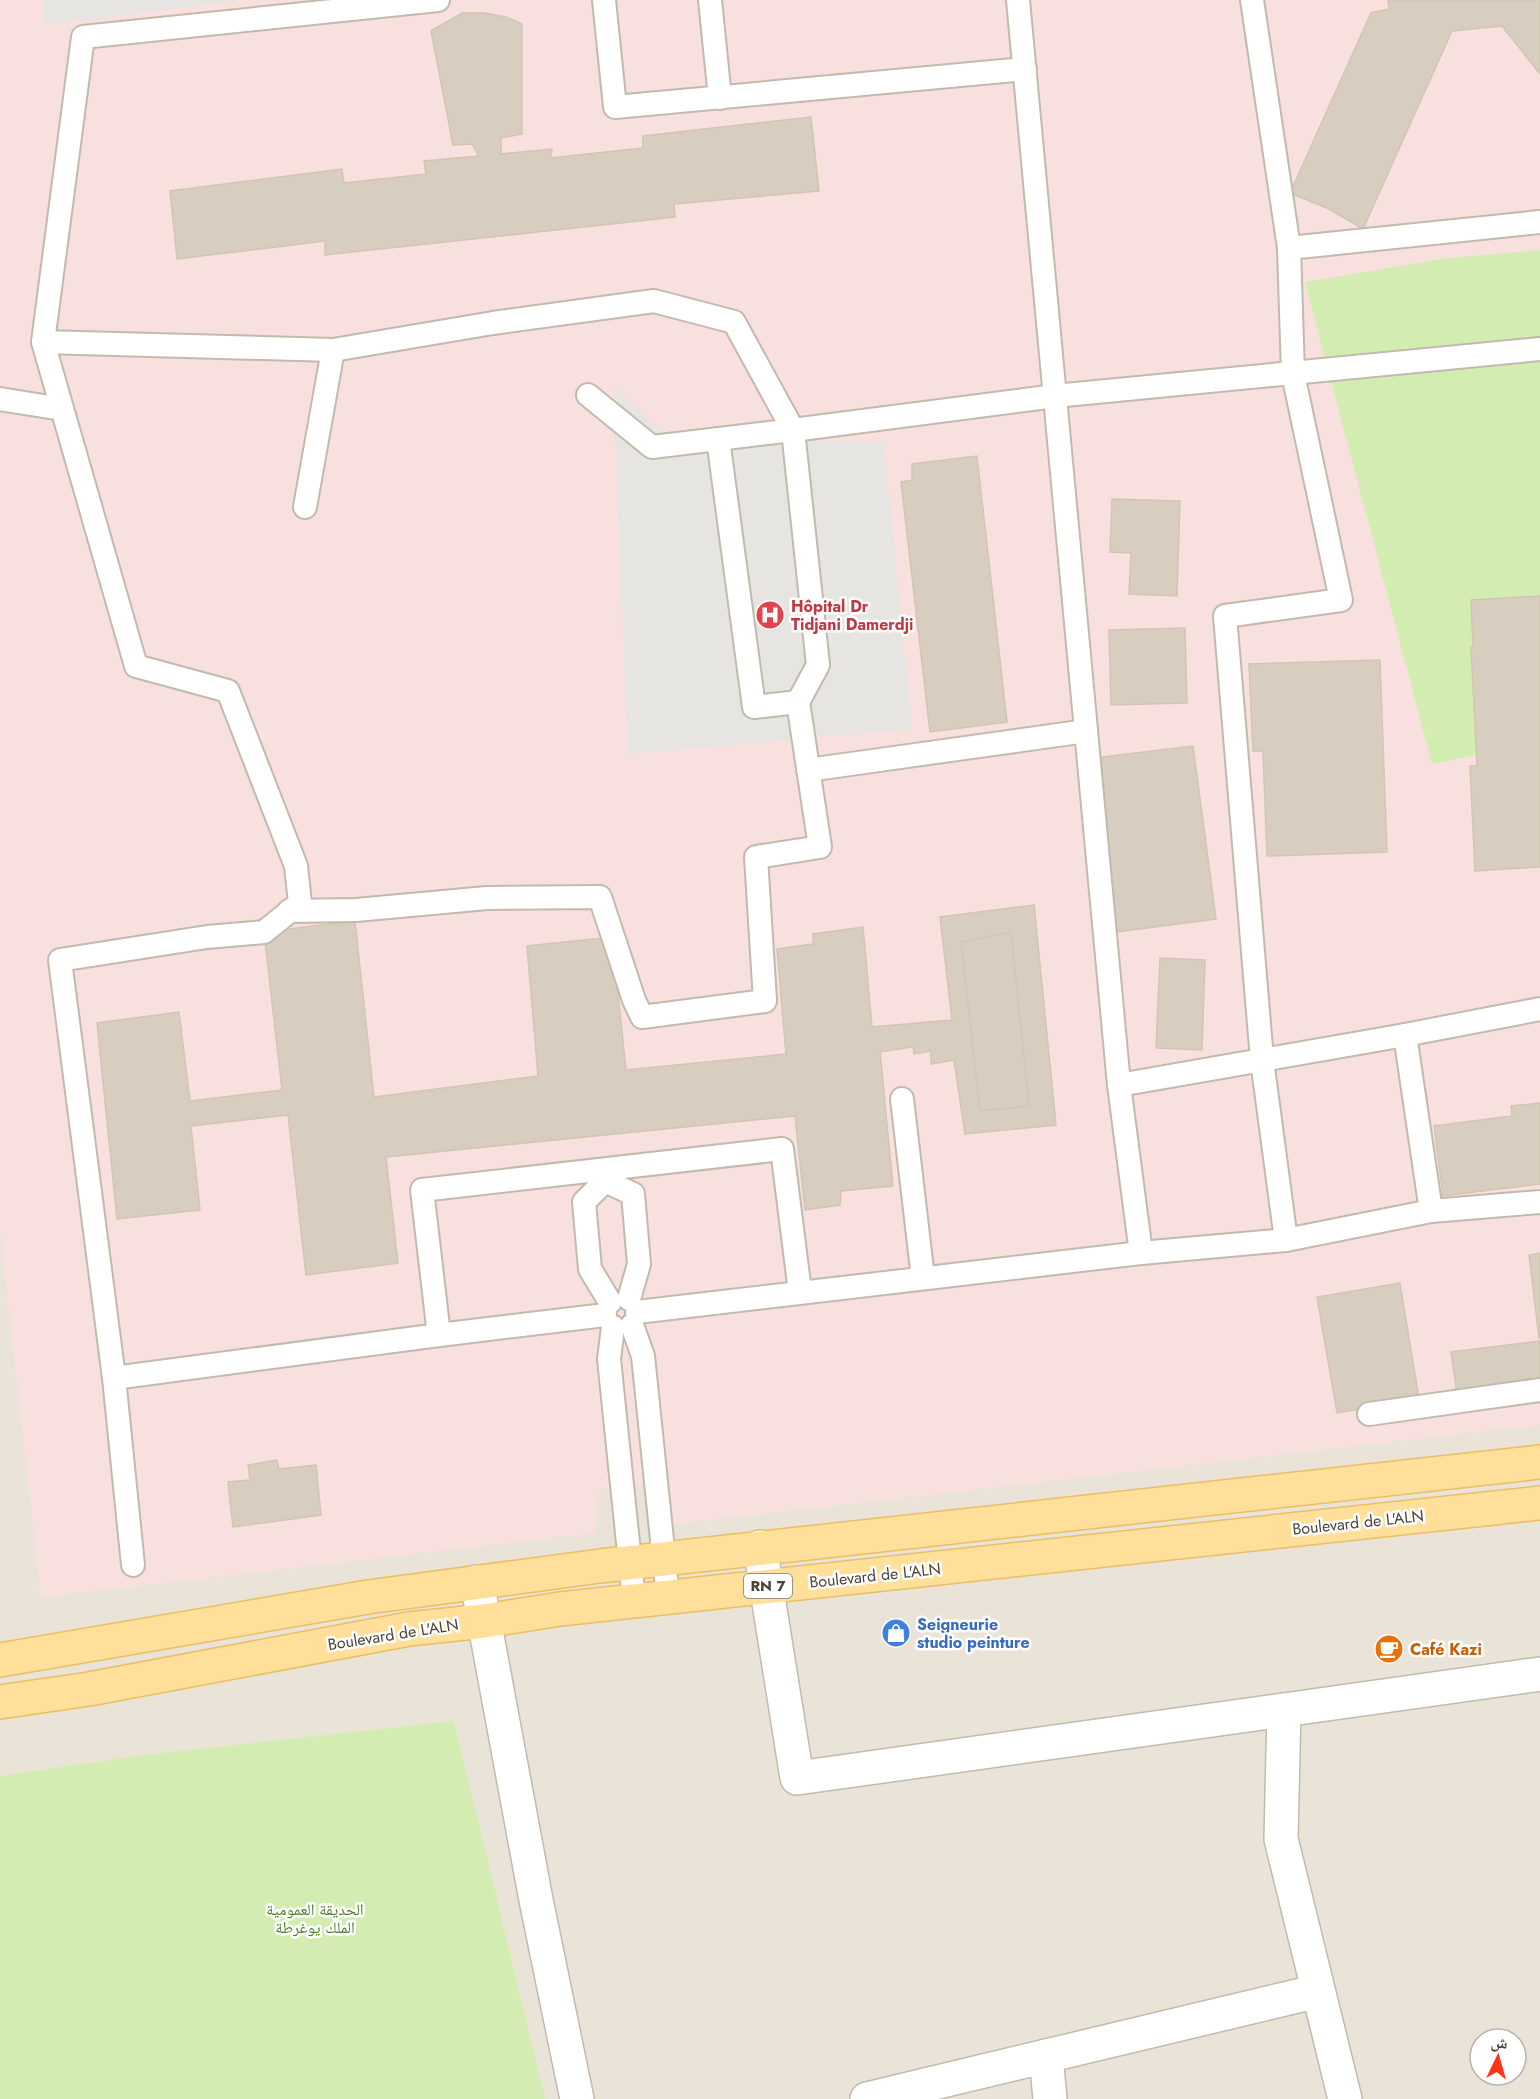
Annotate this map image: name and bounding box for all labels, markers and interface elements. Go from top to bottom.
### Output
place label: Hôpital Dr Tidjani Damerdji [791,595,914,636]
hospital icon: Hôpital Dr Tidjani Damerdji [754,599,786,631]
street label: Boulevard de L'ALN [1291,1504,1425,1541]
street label: Boulevard de L'ALN [808,1557,942,1594]
road number: RN 7 [744,1574,792,1598]
street label: Boulevard de L'ALN [326,1613,460,1656]
place label: Seigneurie studio peinture [917,1613,1030,1654]
shop icon: Seigneurie studio peinture [880,1617,912,1649]
cafe icon: Café Kazi [1373,1633,1405,1665]
place label: Café Kazi [1410,1638,1482,1661]
park label: الحديقة العمومية الملك يوغرطة [266,1898,364,1939]
north arrow [1468,2027,1528,2087]
text: ش [1490,2030,1509,2055]

